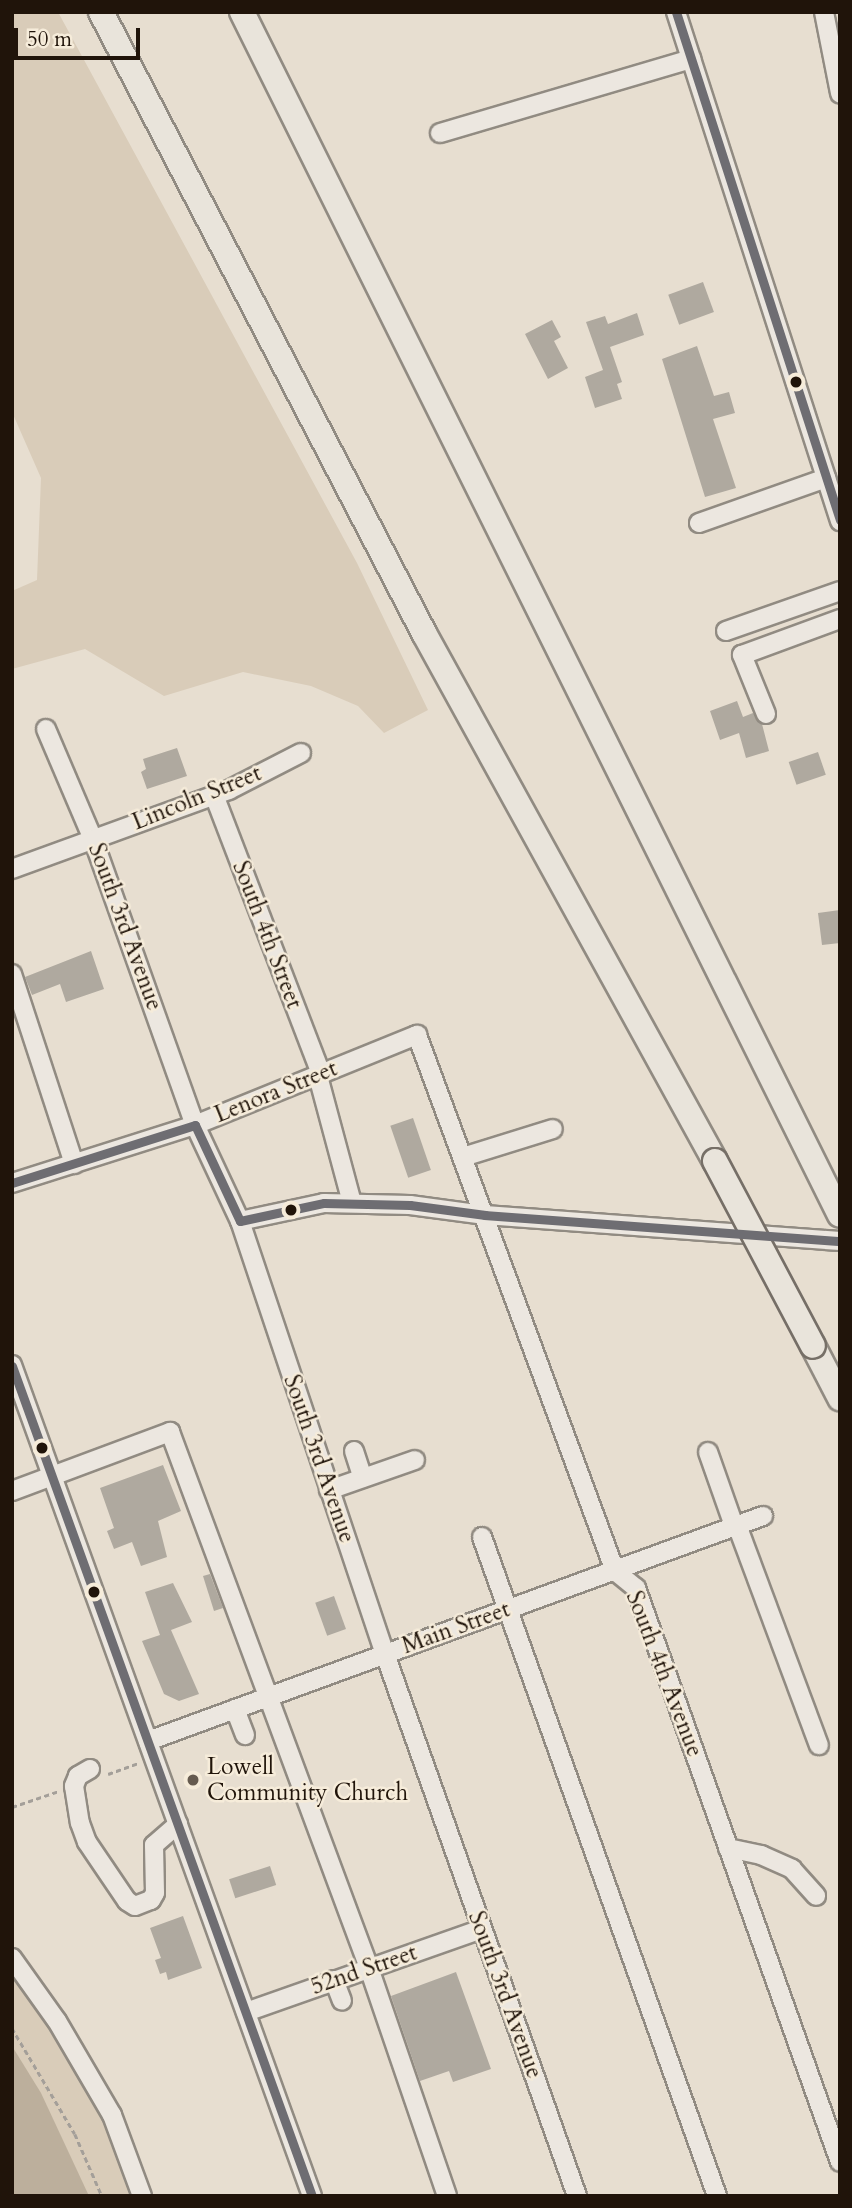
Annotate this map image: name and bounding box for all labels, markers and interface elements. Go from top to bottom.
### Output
scale bar [18,14,144,58]
text: 50 m [27,25,72,54]
unlabelled marker [789,375,803,389]
street label: Lincoln Street [128,760,266,836]
street label: South 3rd Avenue [82,840,168,1014]
street label: South 4th Street [226,857,308,1013]
street label: Lenora Street [211,1055,341,1129]
unlabelled marker [284,1203,298,1217]
street label: South 3rd Avenue [277,1371,361,1547]
unlabelled marker [35,1441,49,1455]
unlabelled marker [87,1585,101,1599]
street label: South 4th Avenue [620,1587,708,1761]
street label: Main Street [398,1596,514,1660]
place label: Lowell Community Church [207,1753,408,1807]
marker: Lowell Community Church [185,1772,201,1788]
street label: South 3rd Avenue [462,1908,548,2082]
street label: 52nd Street [307,1939,421,2001]

